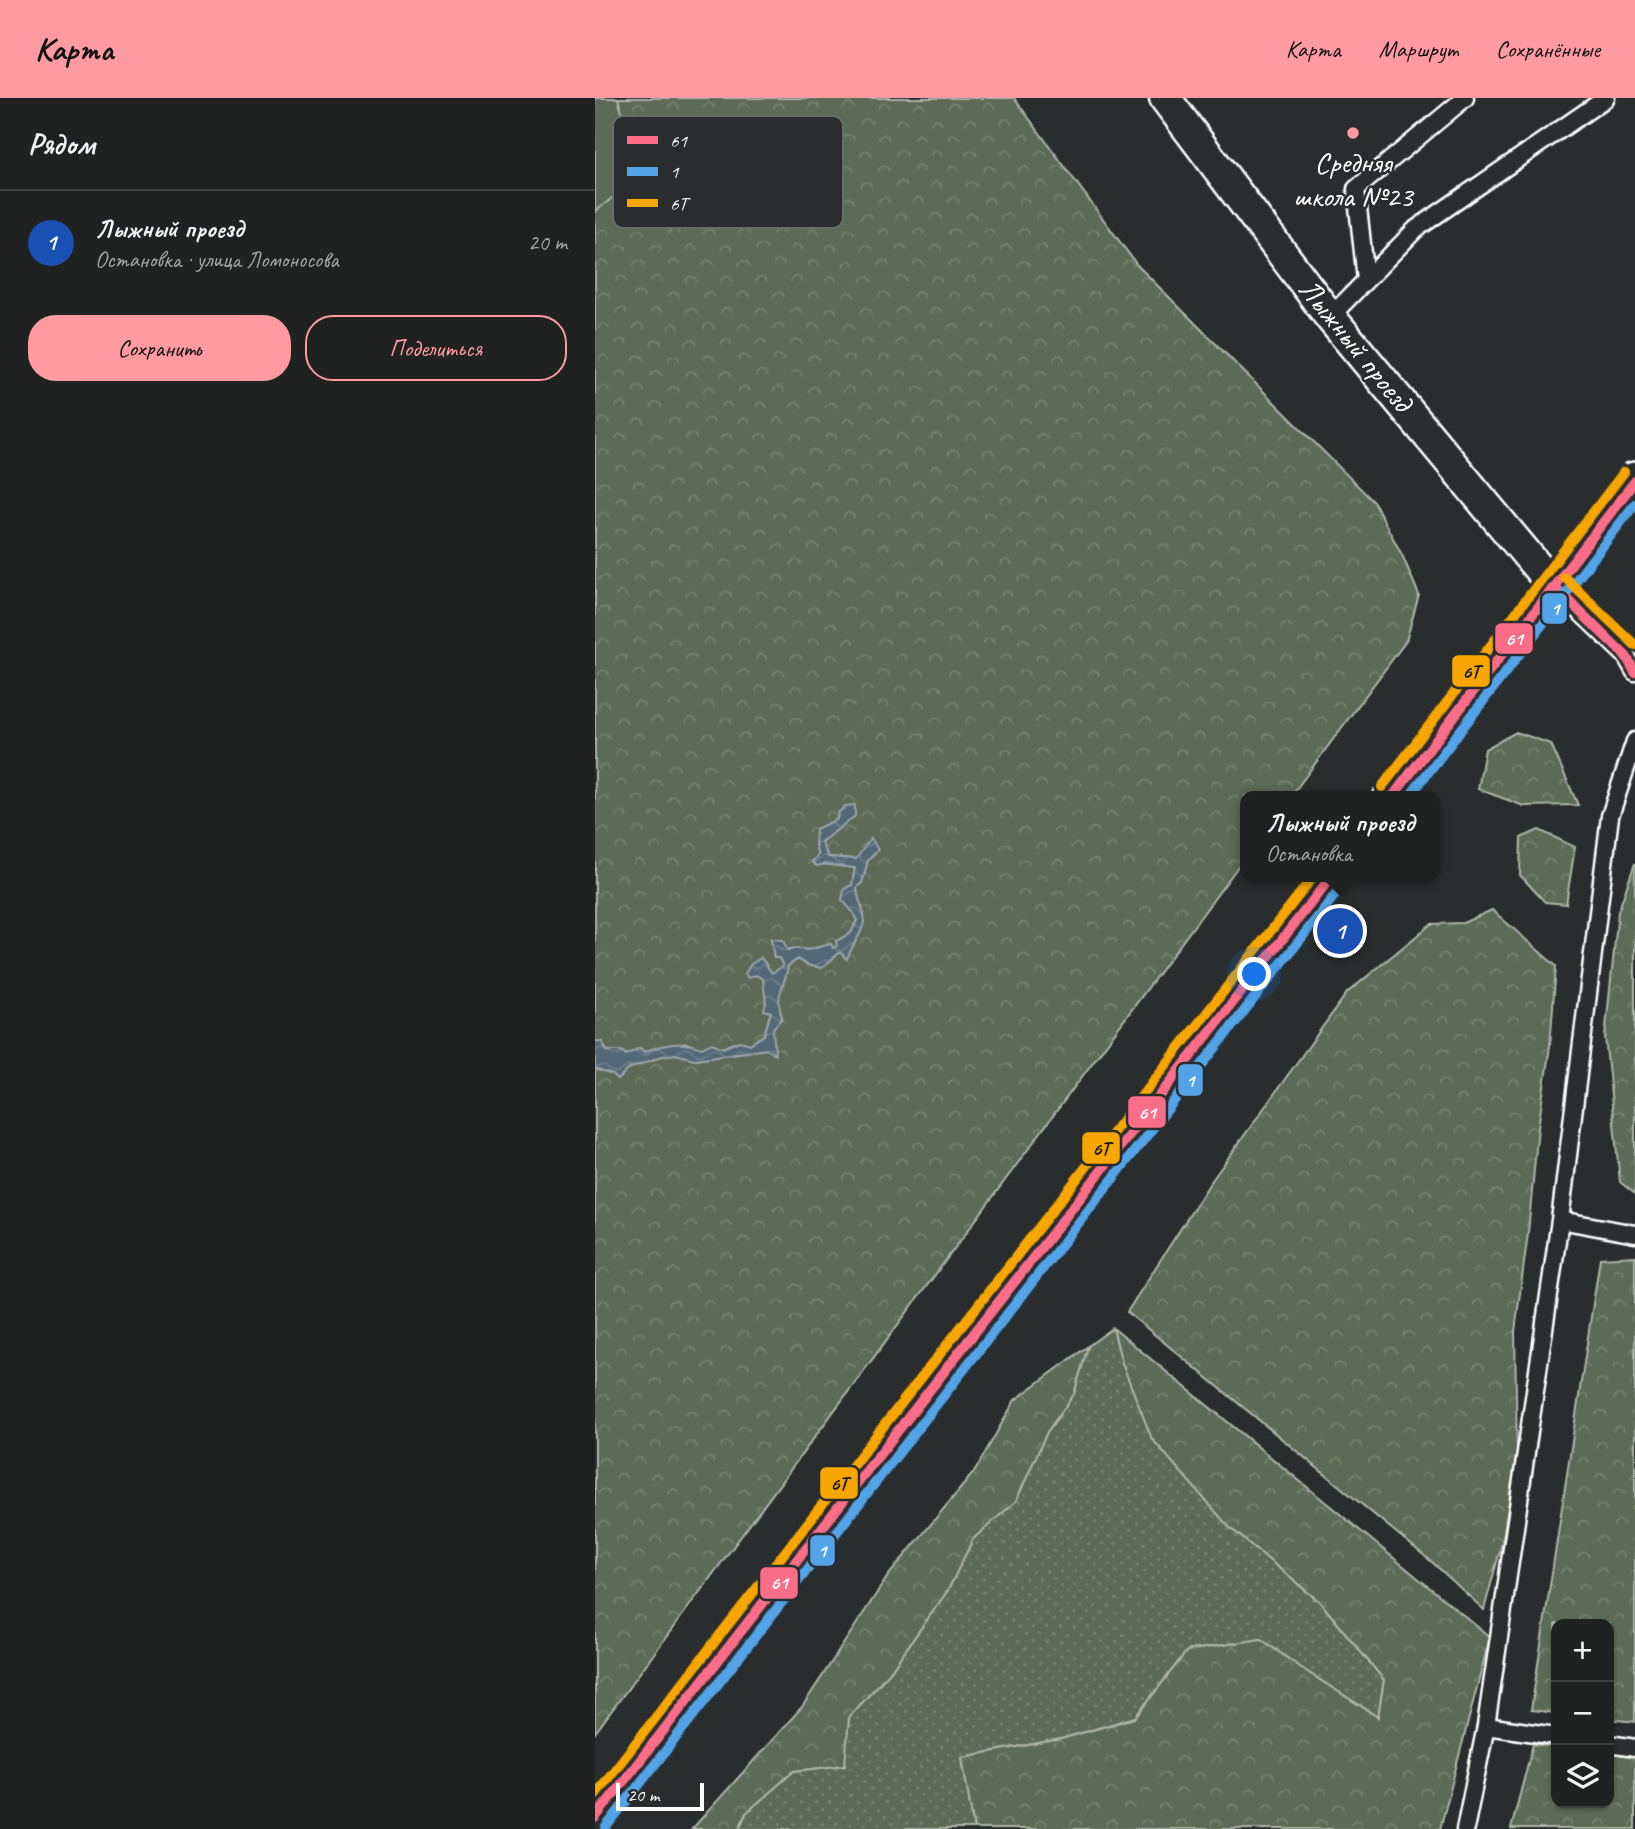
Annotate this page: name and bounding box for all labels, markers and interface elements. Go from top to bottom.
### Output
text: Карта [35,28,114,70]
text: Карта [1286,34,1341,64]
text: Маршрут [1379,34,1458,64]
text: Сохранённые [1496,34,1600,64]
legend [613,116,843,228]
text: Рядом [28,125,95,163]
marker: Средняя школа №23 [1345,125,1361,141]
text: 61 [670,129,689,153]
place label: Средняя школа №23 [1293,143,1415,215]
text: 1 [670,160,680,184]
text: 6Т [670,192,692,216]
text: Лыжный проезд [95,212,243,245]
text: 1 [46,228,56,257]
text: 20 m [528,228,567,257]
text: Остановка · улица Ломоносова [95,245,338,274]
street label: Лыжный проезд [1291,271,1423,421]
button: Сохранить [28,315,291,381]
button: Поделиться [305,315,567,381]
line badge: 1 [1541,592,1568,625]
text: 1 [1551,597,1562,621]
line badge: 61 [1494,622,1534,655]
text: 61 [1505,627,1525,651]
line badge: 6Т [1451,654,1491,688]
text: 6Т [1462,660,1484,684]
popup [1240,791,1440,882]
text: Лыжный проезд [1266,806,1414,839]
text: Остановка [1266,839,1352,868]
pin: 1 [1317,905,1363,957]
your location [1237,957,1271,991]
line badge: 1 [1177,1063,1204,1097]
text: 1 [1186,1069,1197,1093]
line badge: 61 [1127,1095,1167,1129]
text: 61 [1138,1101,1158,1125]
line badge: 6Т [1081,1131,1121,1165]
text: 6Т [1092,1137,1114,1161]
line badge: 6Т [819,1466,859,1500]
text: 6Т [830,1472,852,1496]
line badge: 1 [809,1534,836,1567]
text: 1 [818,1539,829,1563]
line badge: 61 [759,1566,799,1600]
text: 61 [770,1571,790,1595]
map controls [1551,1619,1614,1808]
button: + [1551,1619,1614,1682]
button: − [1551,1682,1614,1745]
button: layers [1551,1745,1614,1808]
scale bar [616,1780,703,1812]
text: 20 m [627,1783,659,1807]

